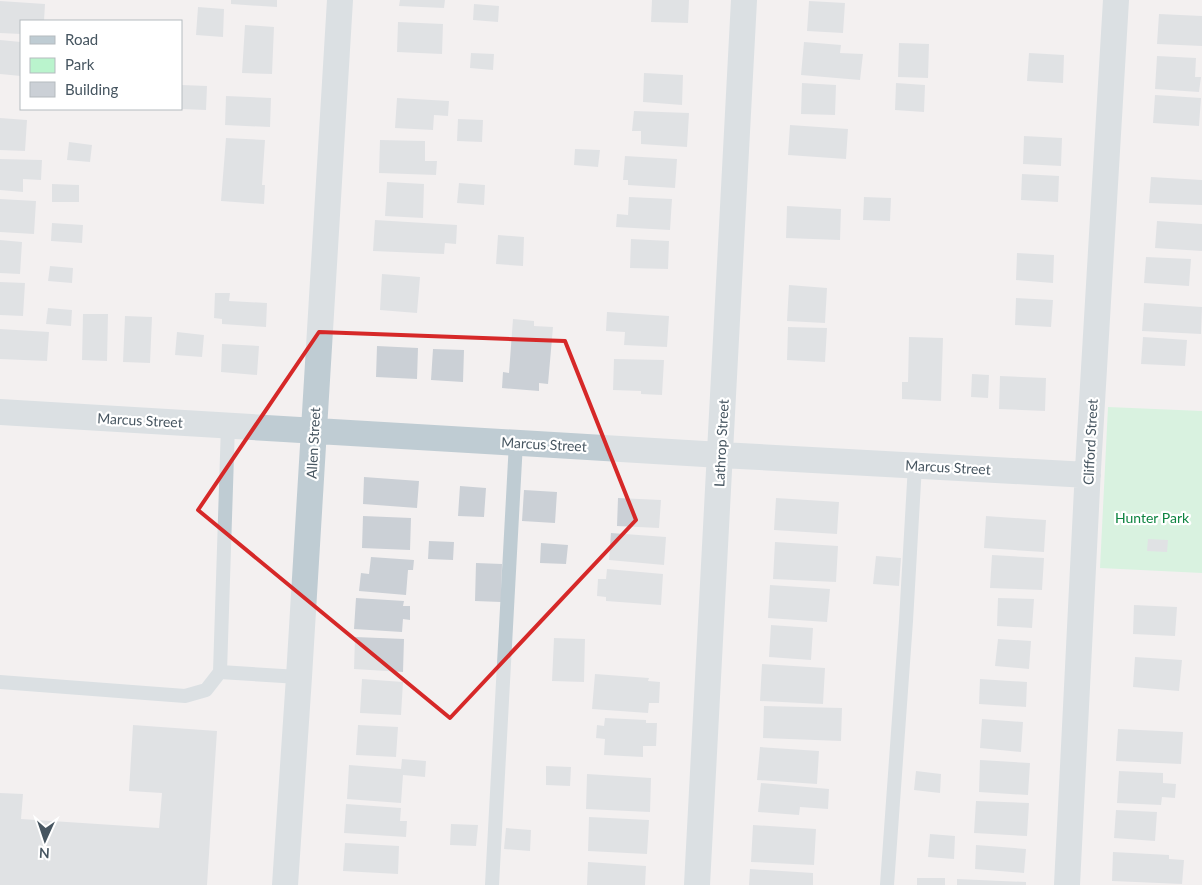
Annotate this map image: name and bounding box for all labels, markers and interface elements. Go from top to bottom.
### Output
legend [20,20,182,110]
text: Road [65,30,98,48]
text: Park [65,55,95,73]
text: Building [65,80,118,98]
street label: Lathrop Street [710,399,732,487]
street label: Clifford Street [1079,399,1101,485]
street label: Allen Street [303,407,323,479]
street label: Marcus Street [97,409,183,431]
street label: Marcus Street [501,433,587,455]
street label: Marcus Street [905,456,991,478]
park label: Hunter Park [1115,509,1190,526]
north arrow [20,815,70,865]
text: N [38,845,50,862]

